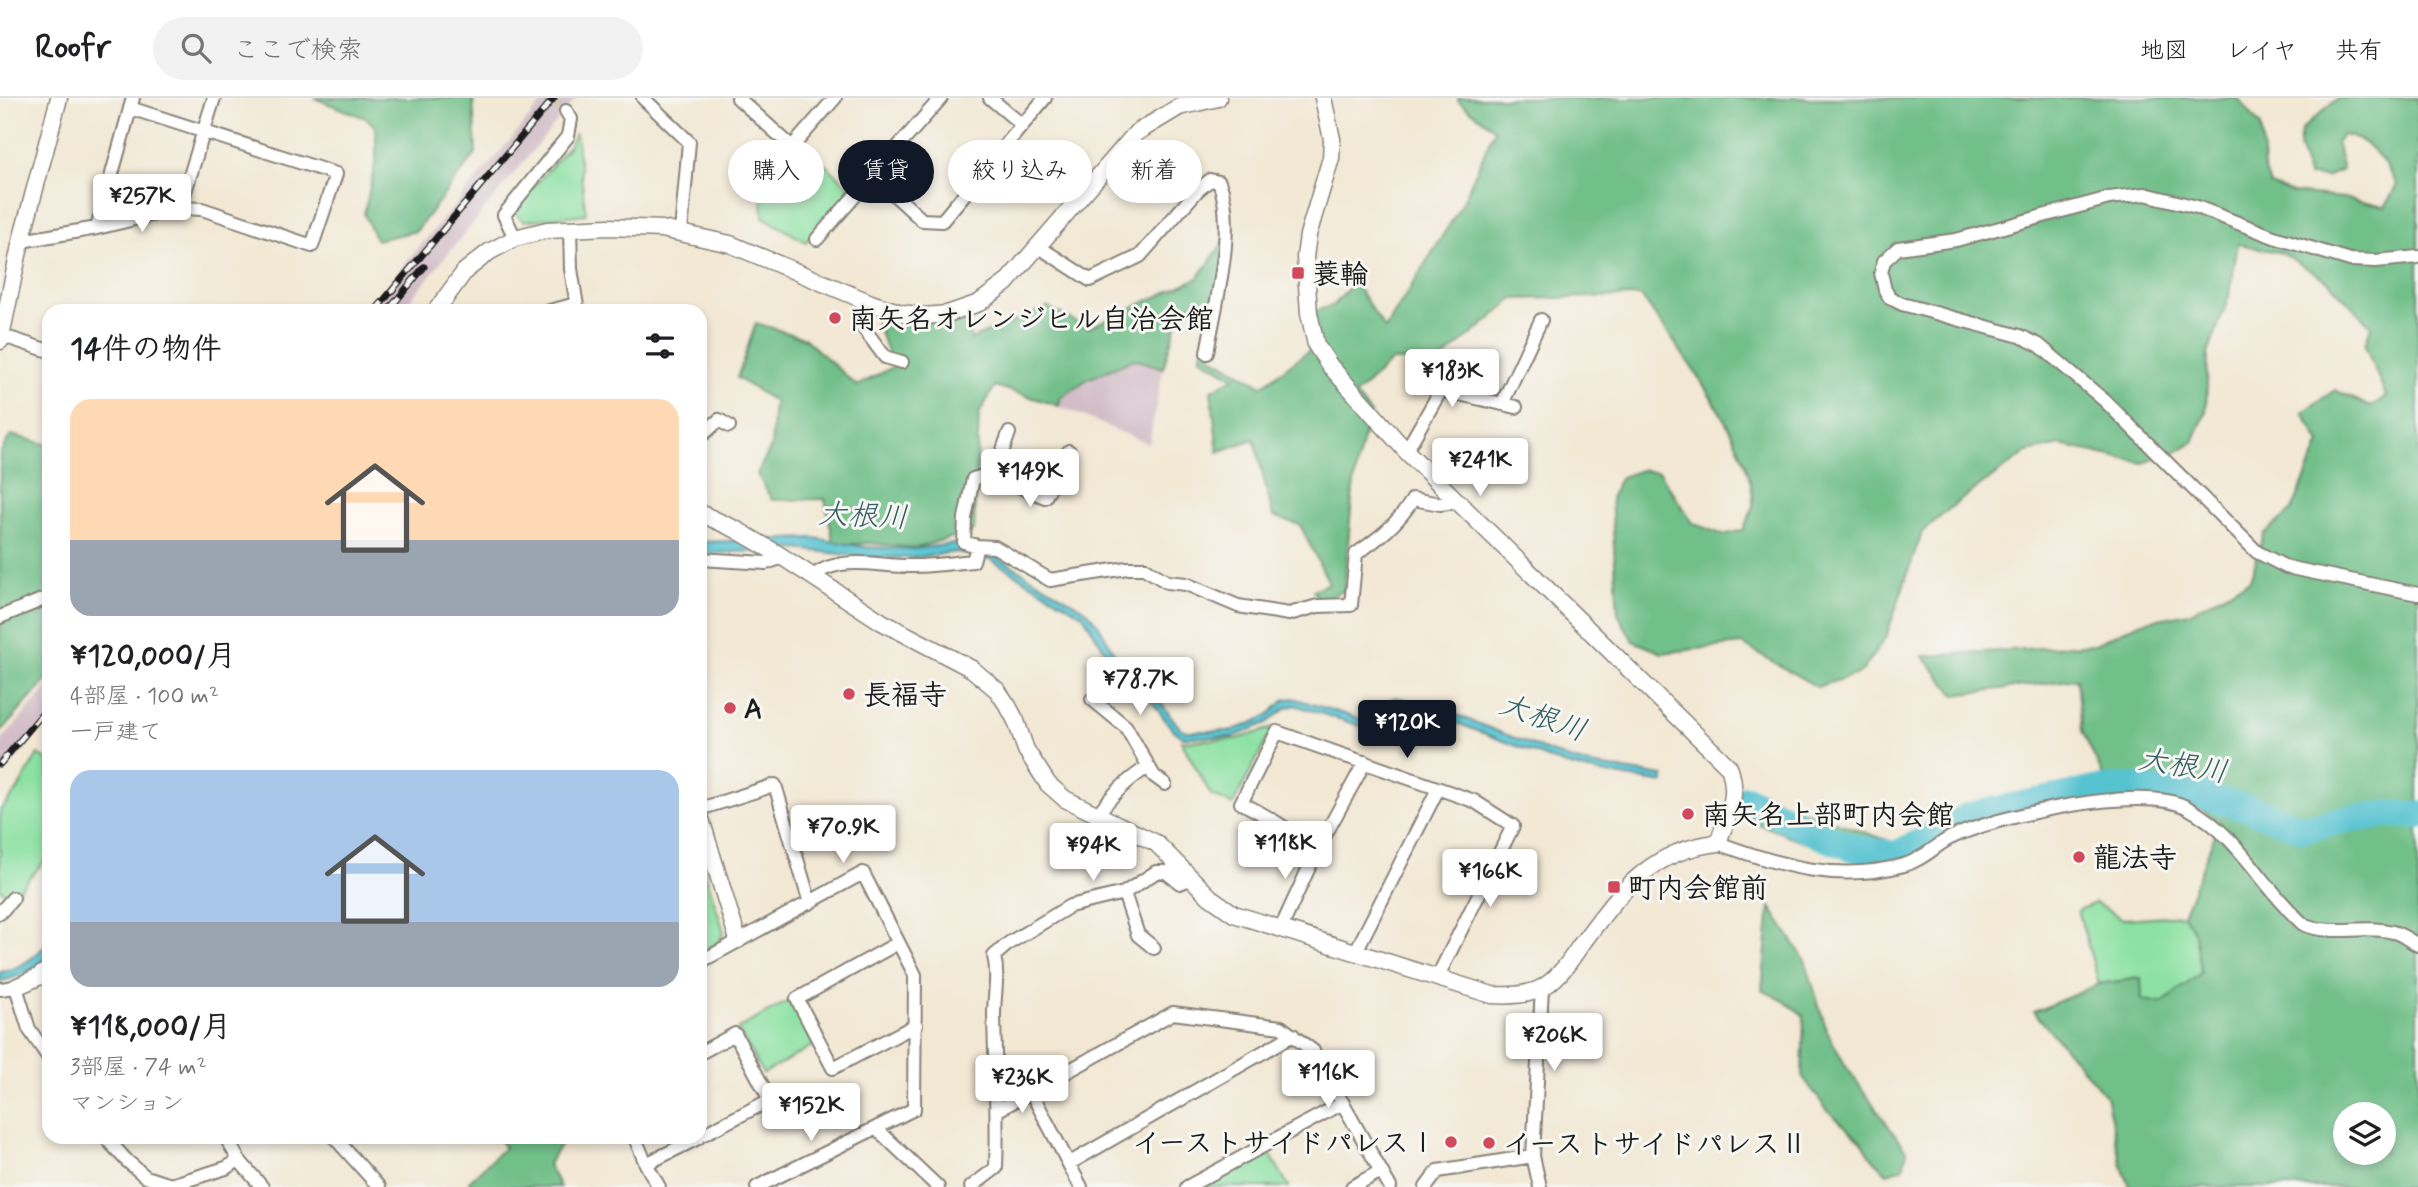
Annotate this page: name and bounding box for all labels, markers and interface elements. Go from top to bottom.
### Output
search box [153,17,643,80]
text: Roofr [35,26,111,70]
icon: search [177,29,215,67]
text: ここで検索 [233,34,363,68]
text: 地図 [2140,36,2188,67]
text: レイヤ [2226,36,2297,67]
text: 共有 [2335,36,2383,67]
chip: 購入 [728,140,824,203]
chip: 賃貸 [838,140,934,203]
chip: 絞り込み [948,140,1092,203]
chip: 新着 [1106,140,1202,203]
pin: ¥257K [93,174,191,234]
text: ¥257K [109,182,175,212]
place label: 蓑輪 [1312,257,1368,294]
marker: 蓑輪 [1290,265,1306,281]
place label: 南矢名オレンジヒル自治会館 [849,302,1214,339]
marker: 南矢名オレンジヒル自治会館 [827,310,843,326]
icon: filters [641,327,679,365]
text: 14件の物件 [70,330,222,369]
pin: ¥183K [1403,350,1501,409]
text: ¥183K [1421,357,1483,387]
pin: ¥241K [1431,438,1529,498]
icon: home [312,445,438,571]
text: ¥241K [1448,446,1512,476]
pin: ¥149K [981,450,1079,509]
text: ¥149K [997,457,1063,487]
water label: 大根川 [817,495,909,538]
text: ¥120,000/月 [70,637,236,676]
pin: ¥78.7K [1083,658,1197,717]
text: ¥78.7K [1103,665,1177,695]
place label: 長福寺 [863,678,947,715]
text: 4部屋 · 100 m² [70,682,219,712]
water label: 大根川 [1494,685,1591,752]
marker: 長福寺 [841,686,857,702]
place label: A [744,692,762,729]
marker: A [722,700,738,716]
pin: ¥120K [1358,700,1456,760]
text: ¥120K [1374,708,1440,738]
text: 一戸建て [70,718,162,748]
water label: 大根川 [2135,740,2230,793]
place label: 南矢名上部町内会館 [1702,798,1954,835]
pin: ¥70.9K [786,806,900,865]
marker: 南矢名上部町内会館 [1680,806,1696,822]
text: ¥70.9K [807,813,879,843]
icon: home [312,816,438,942]
pin: ¥118K [1236,822,1334,881]
pin: ¥94K [1052,824,1134,883]
text: ¥118K [1254,829,1316,859]
text: ¥94K [1066,831,1120,861]
place label: 龍法寺 [2093,841,2177,878]
marker: 龍法寺 [2071,849,2087,865]
pin: ¥166K [1441,850,1539,909]
text: ¥166K [1458,857,1522,887]
place label: 町内会館前 [1628,871,1768,908]
marker: 町内会館前 [1606,879,1622,895]
text: ¥118,000/月 [70,1008,231,1047]
pin: ¥206K [1505,1014,1603,1073]
text: ¥206K [1522,1021,1586,1051]
pin: ¥116K [1279,1051,1377,1110]
text: 3部屋 · 74 m² [70,1053,207,1083]
pin: ¥236K [973,1056,1071,1115]
text: ¥116K [1298,1058,1358,1088]
text: ¥236K [991,1063,1053,1093]
pin: ¥152K [762,1084,860,1143]
text: マンション [70,1089,184,1119]
text: ¥152K [778,1091,844,1121]
map controls [2333,1102,2396,1165]
button: layers [2333,1102,2396,1165]
place label: イーストサイドパレスⅠ [1132,1126,1437,1163]
place label: イーストサイドパレスⅡ [1503,1127,1808,1164]
marker: イーストサイドパレスⅠ [1443,1134,1459,1150]
marker: イーストサイドパレスⅡ [1481,1135,1497,1151]

